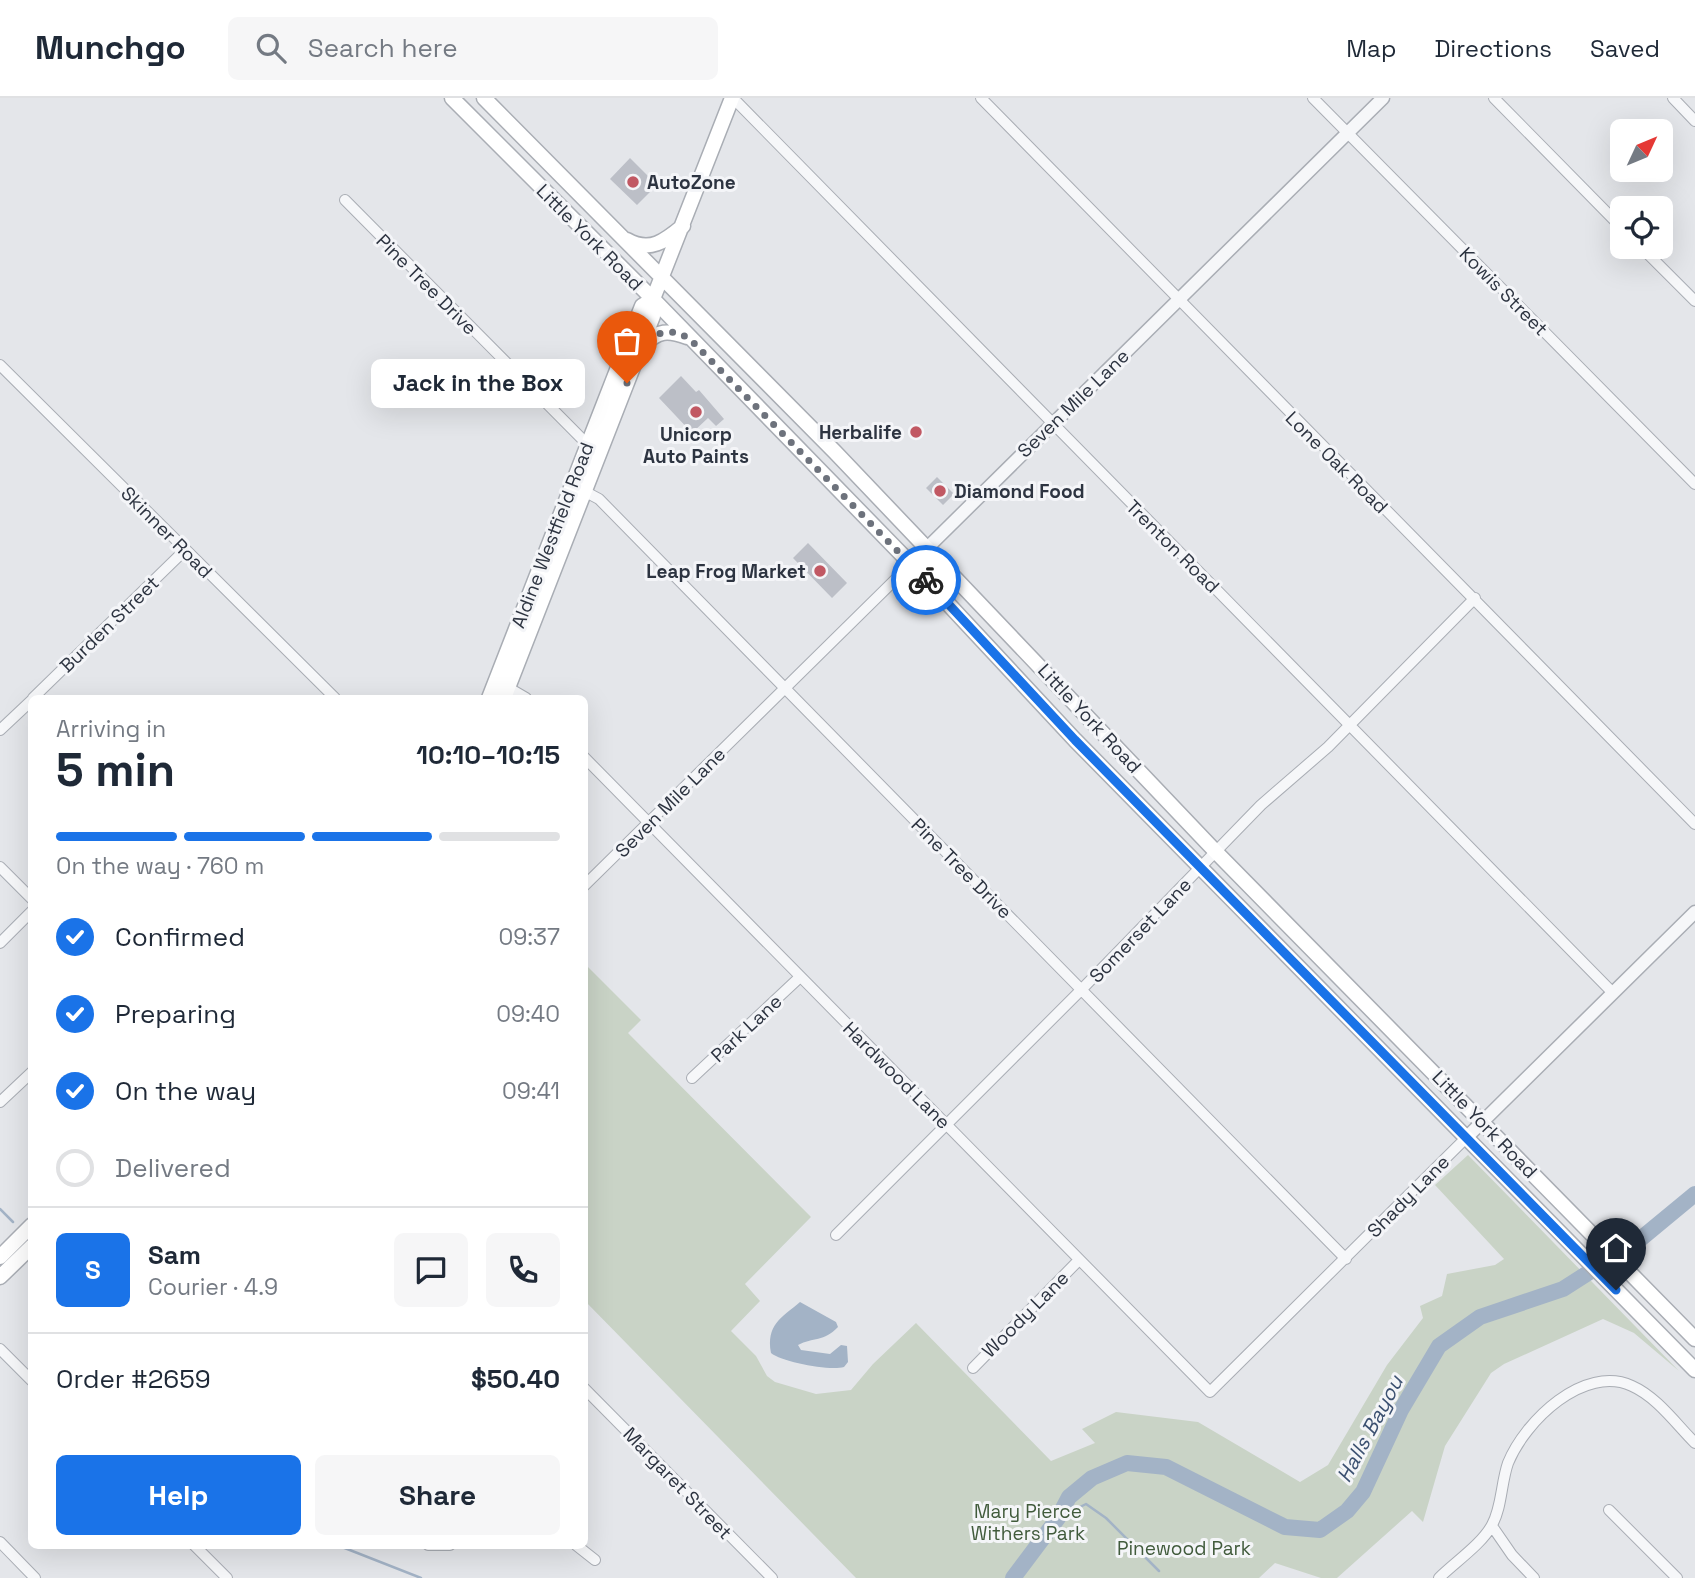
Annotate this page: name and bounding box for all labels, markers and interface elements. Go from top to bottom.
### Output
search box [228,17,718,80]
text: Munchgo [35,27,186,69]
icon: search [252,29,290,67]
text: Search here [308,31,458,65]
text: Map [1346,33,1396,64]
text: Directions [1434,33,1552,64]
text: Saved [1590,33,1660,64]
north arrow [1610,119,1673,182]
map controls [1610,119,1673,259]
place label: AutoZone [647,170,736,195]
marker: AutoZone [625,174,641,190]
street label: Little York Road [531,179,648,296]
button: locate [1610,196,1673,259]
street label: Pine Tree Drive [371,229,482,340]
street label: Kowis Street [1454,242,1553,341]
pin [597,311,657,383]
icon: bag [608,322,646,360]
street label: Seven Mile Lane [1012,344,1135,463]
callout: Jack in the Box [372,358,585,408]
text: Jack in the Box [393,368,563,398]
marker: Unicorp Auto Paints [688,404,704,420]
street label: Lone Oak Road [1280,406,1393,519]
place label: Herbalife [819,420,902,445]
place label: Unicorp Auto Paints [643,422,749,469]
marker: Herbalife [908,424,924,440]
street label: Aldine Westfield Road [506,439,599,632]
place label: Diamond Food [954,479,1085,504]
street label: Skinner Road [115,481,218,584]
marker: Diamond Food [932,483,948,499]
street label: Trenton Road [1120,494,1225,599]
courier [891,545,961,615]
place label: Leap Frog Market [646,559,806,584]
icon: bike [907,561,945,599]
marker: Leap Frog Market [812,563,828,579]
street label: Burden Street [54,571,164,678]
street label: Little York Road [1032,658,1147,778]
text: Arriving in [56,714,166,744]
text: 10:10–10:15 [416,738,560,772]
text: 5 min [56,741,175,799]
street label: Seven Mile Lane [610,742,731,863]
street label: Pine Tree Drive [906,813,1017,924]
text: On the way · 760 m [56,851,264,881]
street label: Somerset Lane [1084,873,1197,988]
icon: check [56,918,94,956]
text: Confirmed [115,920,245,954]
text: 09:37 [498,922,560,952]
street label: Park Lane [705,989,787,1068]
icon: check [56,995,94,1033]
text: Preparing [115,997,236,1031]
text: 09:40 [496,999,560,1029]
street label: Hardwood Lane [838,1016,956,1134]
street label: Little York Road [1427,1065,1543,1184]
icon: check [56,1072,94,1110]
text: On the way [115,1074,256,1108]
text: 09:41 [502,1076,560,1106]
street label: Shady Lane [1362,1150,1455,1243]
text: Delivered [115,1151,231,1185]
pin [1586,1218,1646,1290]
icon: home [1597,1229,1635,1267]
button: chat [394,1233,468,1307]
button: phone [486,1233,560,1307]
text: Sam [148,1238,201,1272]
text: S [85,1253,101,1287]
street label: Woody Lane [977,1266,1074,1363]
text: Courier · 4.9 [148,1272,278,1302]
text: Order #2659 [56,1362,211,1396]
text: $50.40 [471,1362,560,1396]
water label: Halls Bayou [1330,1370,1409,1487]
street label: Margaret Street [618,1422,738,1545]
button: Help [56,1455,301,1535]
button: Share [315,1455,560,1535]
park label: Mary Pierce Withers Park [971,1499,1085,1546]
park label: Pinewood Park [1117,1536,1251,1561]

